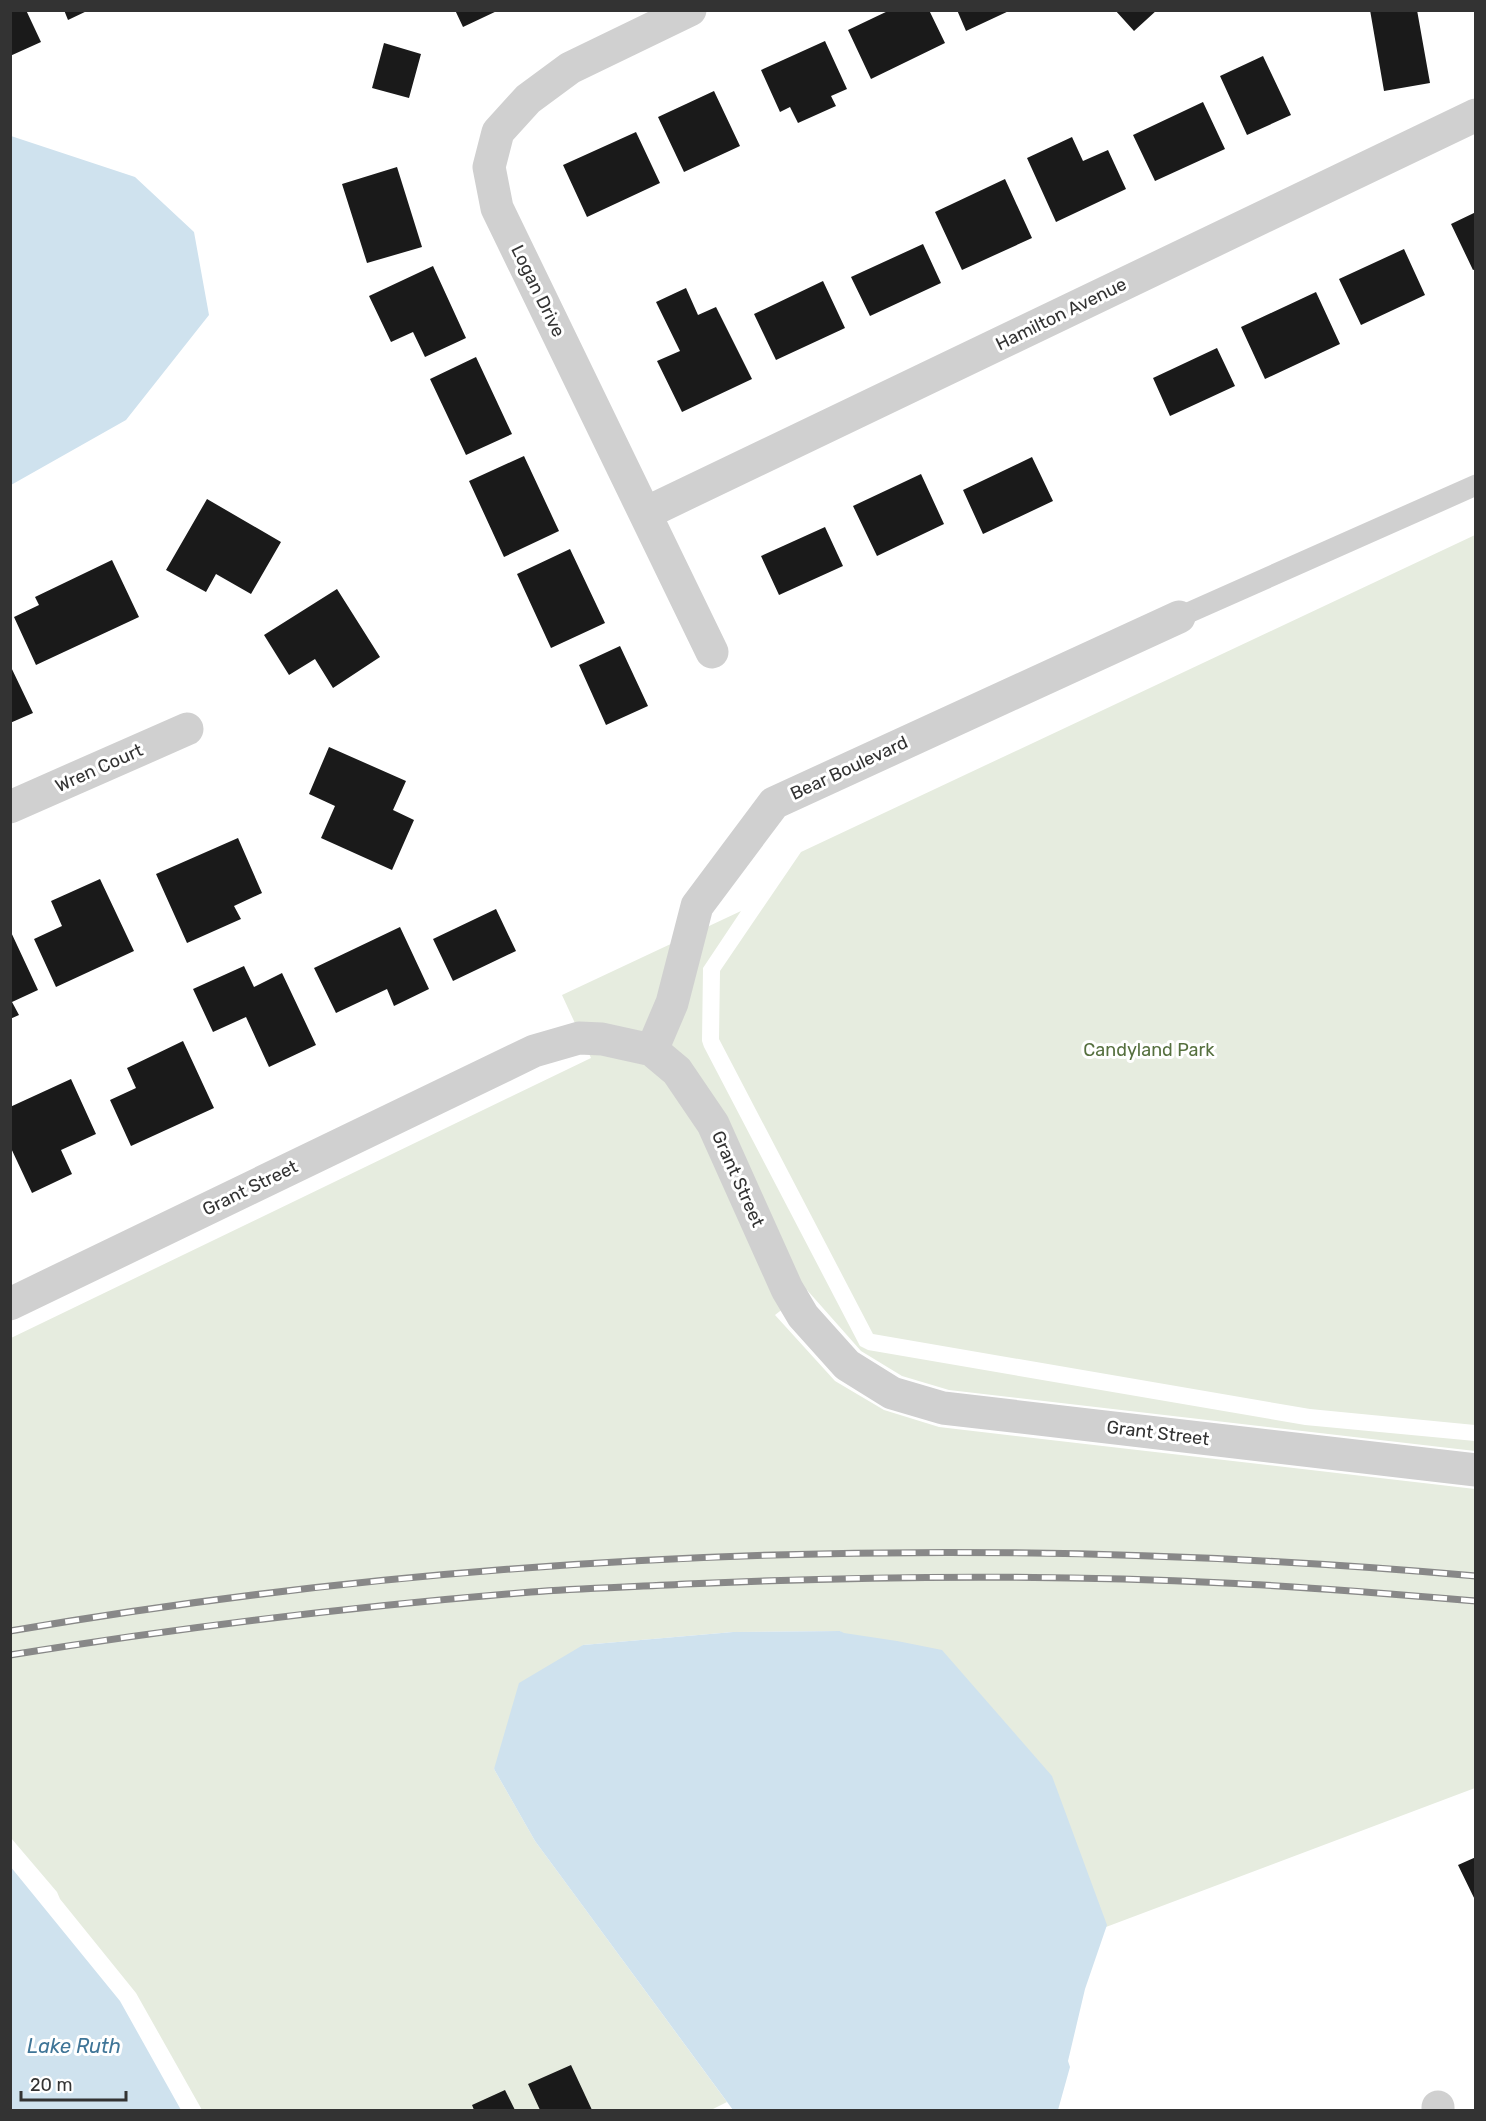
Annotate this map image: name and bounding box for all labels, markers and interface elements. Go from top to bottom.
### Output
street label: Logan Drive [506,241,570,341]
street label: Hamilton Avenue [992,273,1130,355]
street label: Bear Boulevard [787,731,911,805]
street label: Wren Court [52,739,146,797]
park label: Candyland Park [1083,1039,1215,1061]
street label: Grant Street [707,1127,769,1231]
street label: Grant Street [199,1156,301,1220]
street label: Grant Street [1105,1416,1211,1450]
water label: Lake Ruth [27,2034,121,2058]
scale bar [21,2064,126,2102]
text: 20 m [30,2074,72,2096]

